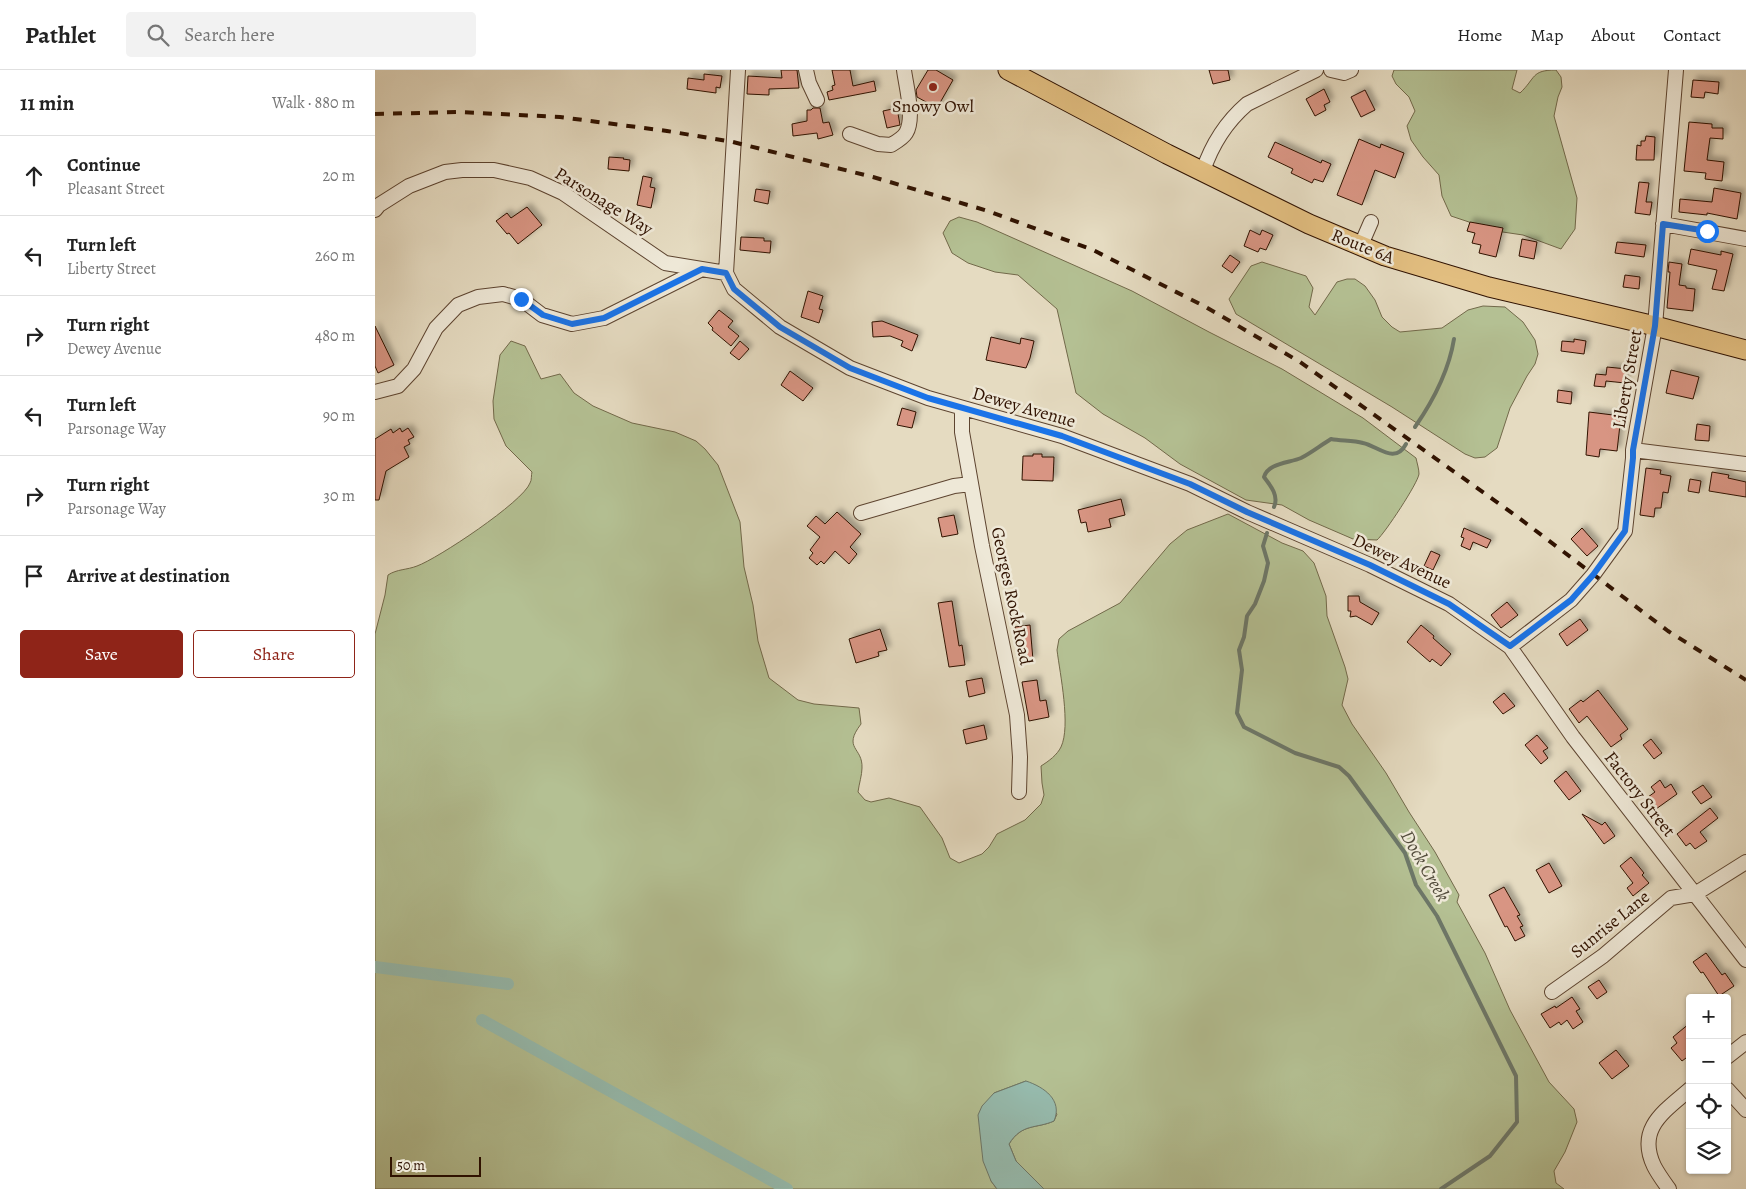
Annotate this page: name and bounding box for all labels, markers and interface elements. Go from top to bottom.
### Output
search box [126,12,476,57]
text: Pathlet [25,19,96,51]
icon: search [144,21,172,49]
text: Search here [184,22,275,48]
text: Home [1457,23,1502,47]
text: Map [1530,23,1563,47]
text: About [1591,23,1635,47]
text: Contact [1663,23,1721,47]
marker: Snowy Owl [927,81,939,93]
text: 11 min [20,89,74,117]
text: Walk · 880 m [272,92,355,114]
place label: Snowy Owl [892,94,975,118]
text: Continue [67,152,141,178]
street label: Parsonage Way [550,161,658,241]
icon: ahead [20,162,48,190]
text: 20 m [322,165,355,187]
text: Pleasant Street [67,178,165,200]
route start [1696,220,1719,243]
street label: Route 6A [1328,223,1398,270]
text: Turn left [67,232,136,258]
icon: left [20,242,48,270]
text: 260 m [315,245,355,267]
text: Liberty Street [67,258,156,280]
route end [510,288,533,311]
text: Turn right [67,312,149,338]
icon: right [20,322,48,350]
text: 480 m [315,325,355,347]
street label: Liberty Street [1606,328,1648,430]
text: Dewey Avenue [67,338,162,360]
street label: Dewey Avenue [970,381,1078,433]
text: Turn left [67,392,136,418]
icon: left [20,402,48,430]
text: 90 m [323,405,355,427]
text: Parsonage Way [67,418,166,440]
text: Turn right [67,472,149,498]
icon: right [20,482,48,510]
text: 30 m [323,485,355,507]
text: Parsonage Way [67,498,166,520]
street label: Georges Rock Road [986,525,1038,668]
street label: Dewey Avenue [1349,528,1455,594]
icon: arrive [20,562,48,590]
text: Arrive at destination [67,563,230,589]
button: Save [20,630,183,678]
button: Share [193,630,355,678]
street label: Factory Street [1599,746,1681,842]
water label: Dock Creek [1394,826,1456,906]
street label: Sunrise Lane [1565,885,1655,963]
map controls [1686,994,1731,1174]
button: + [1686,994,1731,1039]
button: − [1686,1039,1731,1084]
button: locate [1686,1084,1731,1129]
button: layers [1686,1129,1731,1174]
scale bar [390,1154,481,1177]
text: 50 m [397,1156,425,1175]

